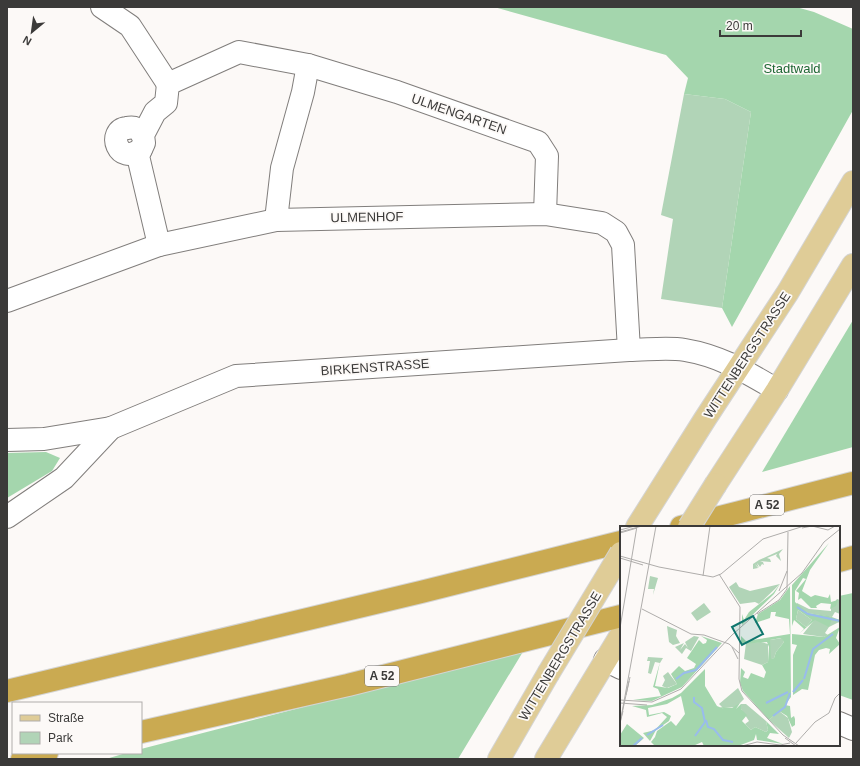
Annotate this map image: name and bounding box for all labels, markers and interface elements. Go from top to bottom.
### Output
north arrow [12,12,52,52]
scale bar [720,12,801,38]
text: 20 m [726,19,753,33]
text: N [21,34,34,48]
park label: Stadtwald [763,61,821,76]
street label: ULMENGARTEN [410,91,508,137]
street label: ULMENHOF [330,209,404,225]
street label: WITTENBERGSTRASSE [701,289,794,421]
street label: BIRKENSTRASSE [320,356,430,378]
road number: A 52 [750,495,784,515]
inset map [620,526,840,746]
street label: WITTENBERGSTRASSE [516,589,605,723]
road number: A 52 [365,666,399,686]
legend [12,702,142,754]
text: Straße [48,711,84,725]
text: Park [48,731,74,745]

